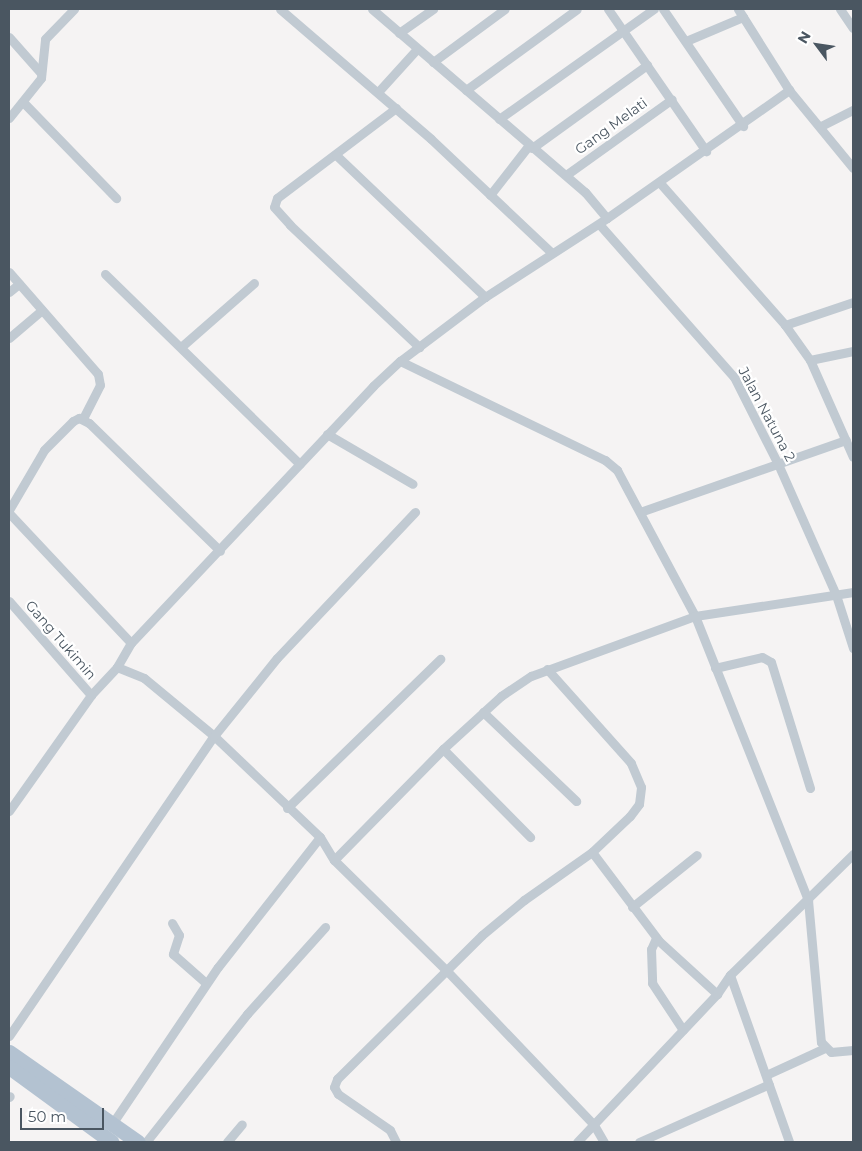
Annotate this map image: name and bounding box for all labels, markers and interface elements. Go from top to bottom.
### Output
north arrow [792,20,842,70]
text: N [794,28,815,47]
street label: Gang Melati [572,94,650,158]
street label: Jalan Natuna 2 [735,364,799,464]
street label: Gang Tukimin [22,597,100,683]
scale bar [22,1098,106,1130]
text: 50 m [28,1107,66,1126]

